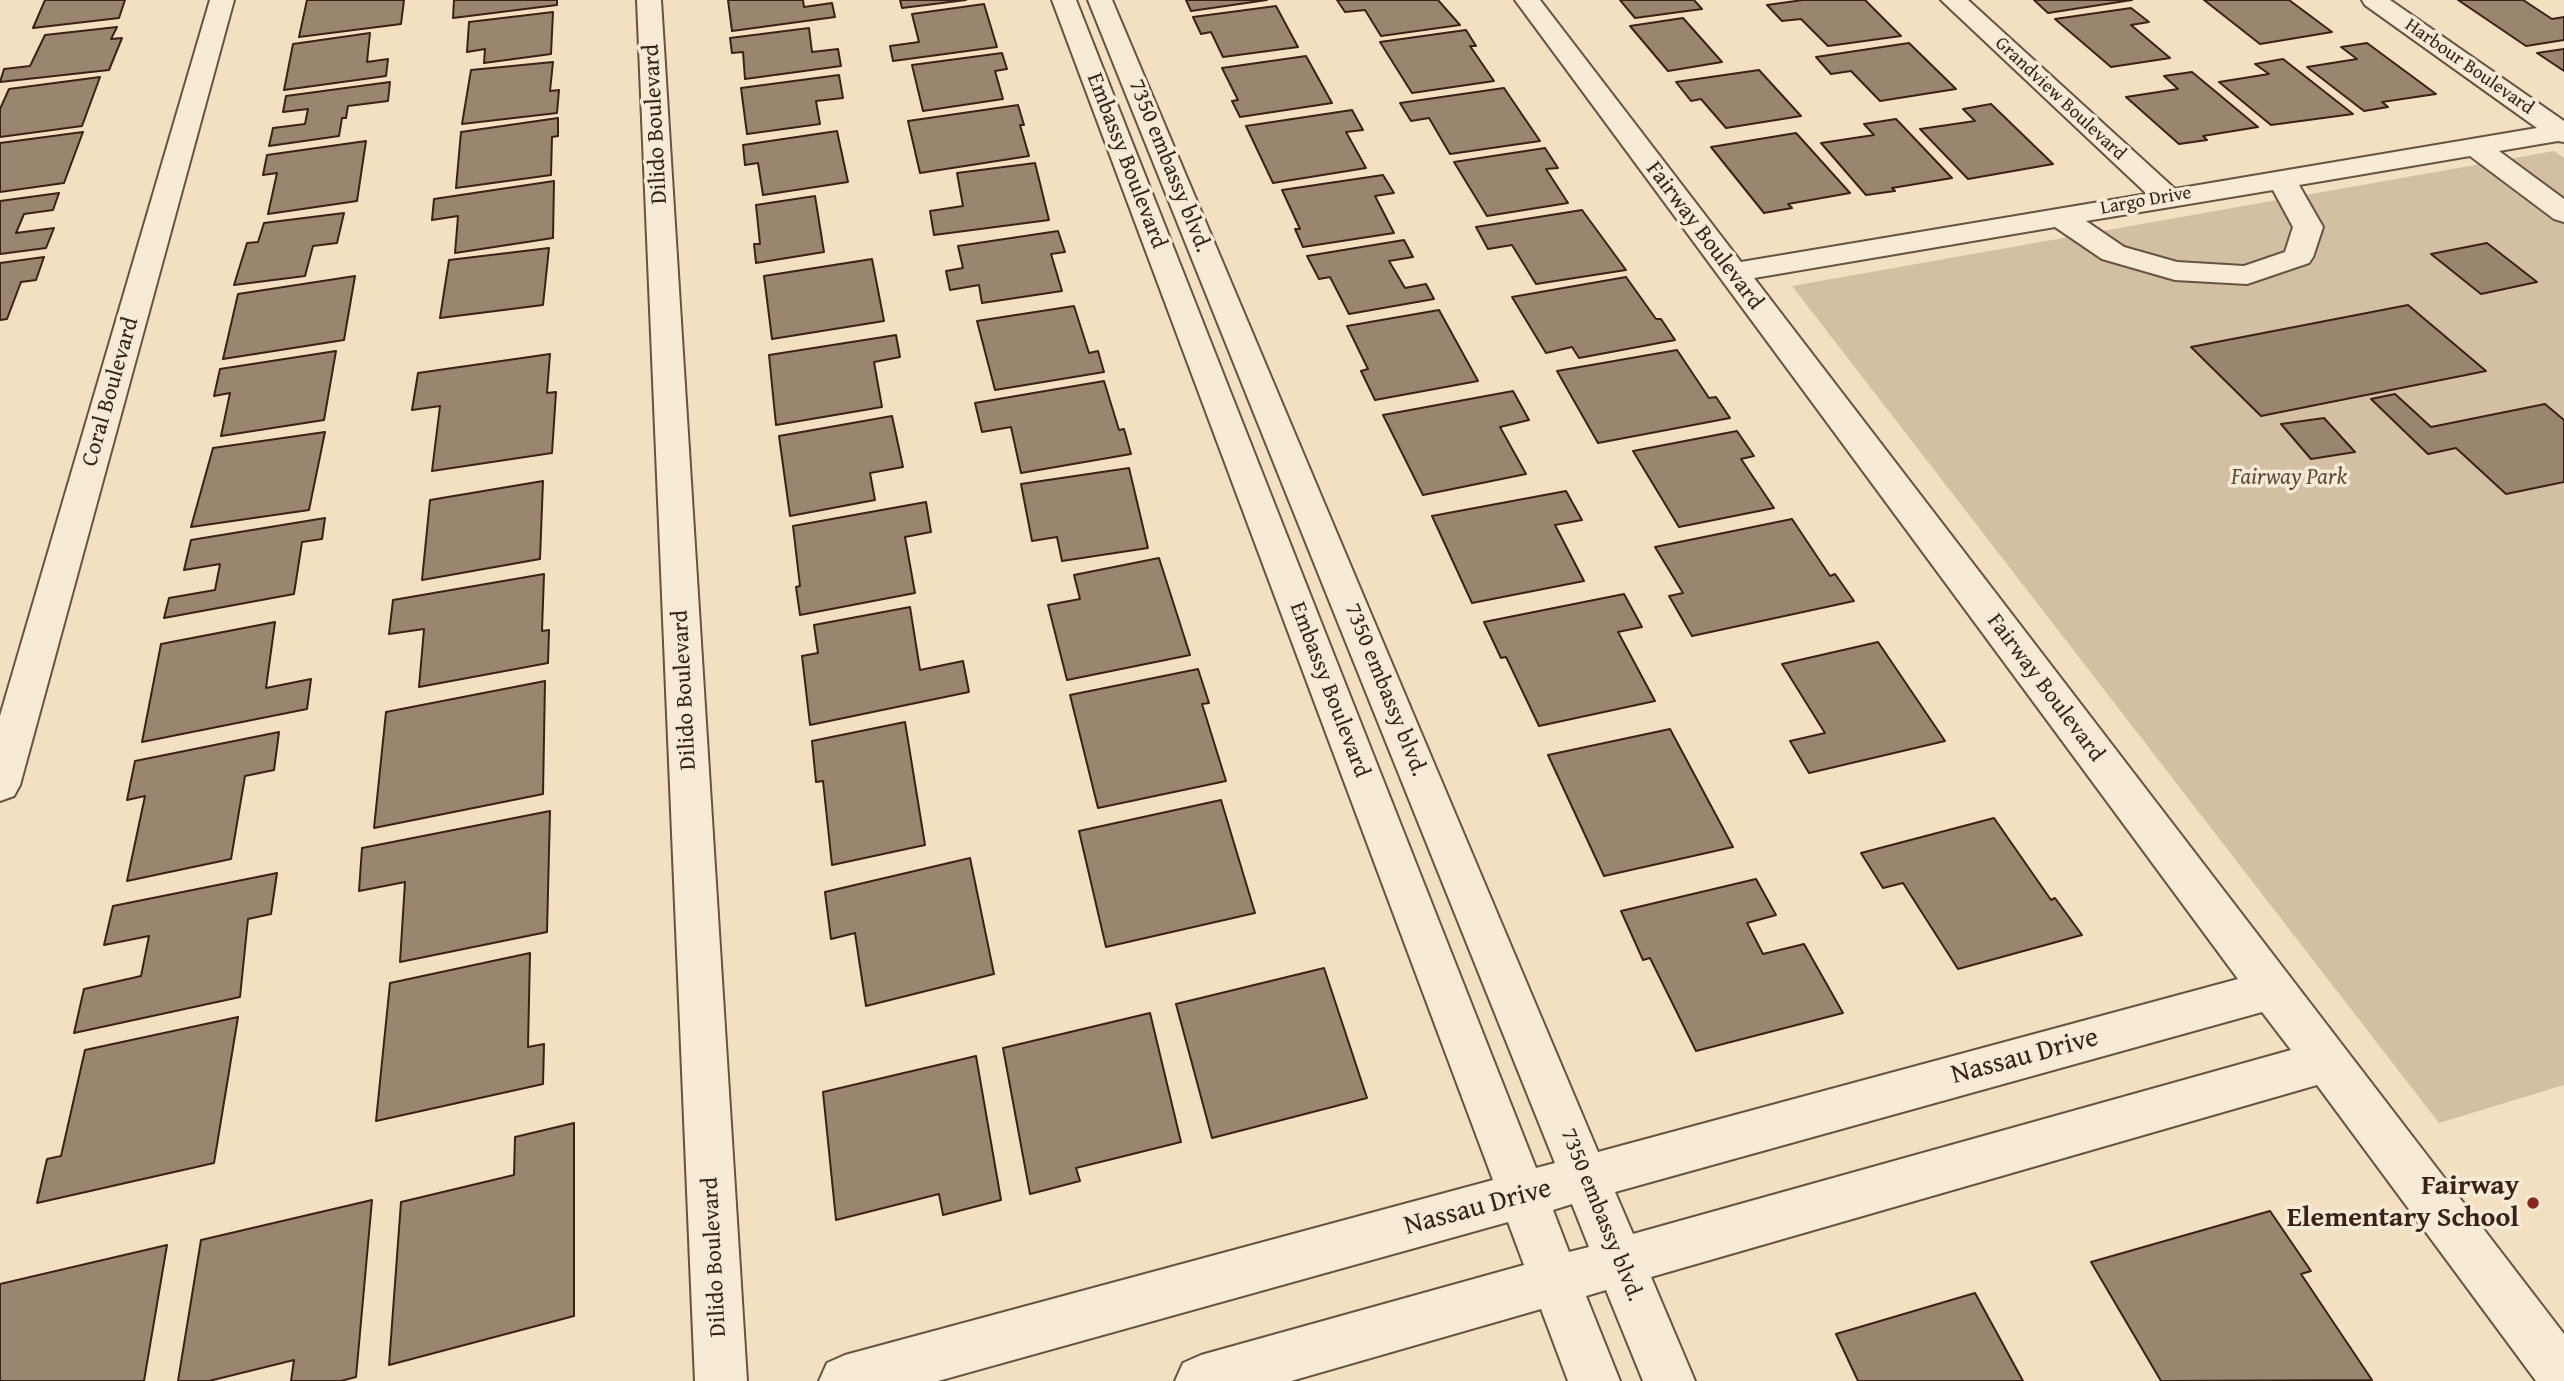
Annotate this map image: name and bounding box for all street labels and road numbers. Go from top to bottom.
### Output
street label: Harbour Boulevard [2400,14,2538,120]
street label: Grandview Boulevard [1990,32,2130,166]
street label: Dilido Boulevard [638,43,674,205]
street label: Embassy Boulevard [1080,69,1172,253]
street label: 7350 embassy blvd. [1122,75,1216,257]
street label: Fairway Boulevard [1639,156,1769,316]
street label: Largo Drive [2099,182,2193,220]
street label: Coral Boulevard [77,314,145,470]
street label: Embassy Boulevard [1283,598,1375,782]
street label: 7350 embassy blvd. [1338,599,1432,781]
street label: Fairway Boulevard [1980,608,2110,768]
street label: Dilido Boulevard [667,609,703,771]
street label: Nassau Drive [1948,1021,2102,1093]
street label: 7350 embassy blvd. [1554,1124,1648,1306]
street label: Nassau Drive [1401,1172,1555,1244]
street label: Dilido Boulevard [697,1176,733,1338]

